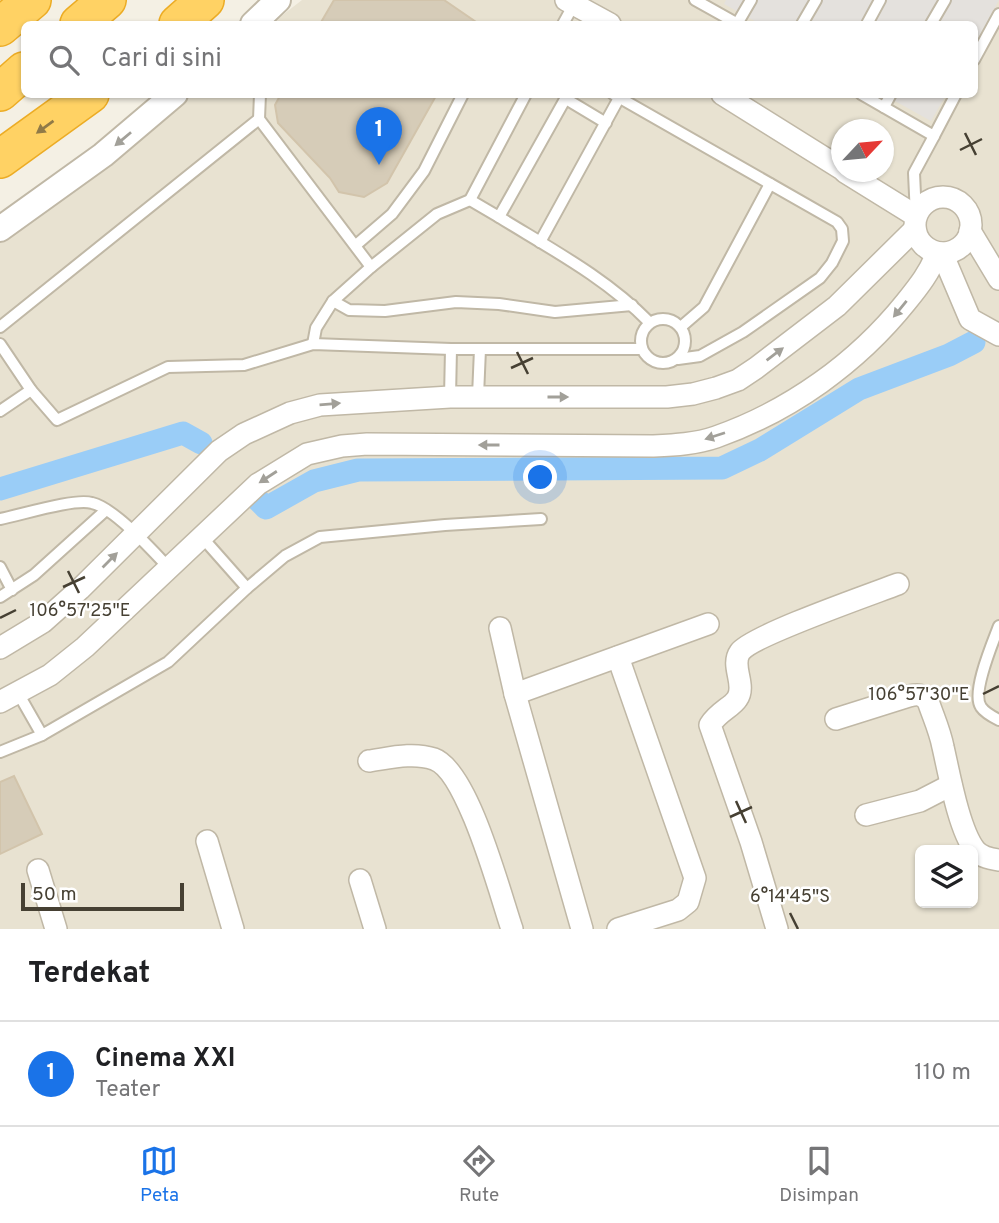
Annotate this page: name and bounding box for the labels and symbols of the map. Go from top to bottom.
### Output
pin: 1 [356,107,402,165]
north arrow [831,119,894,182]
one-way arrow [36,120,54,134]
one-way arrow [114,131,131,146]
one-way arrow [893,301,908,318]
one-way arrow [765,347,783,362]
one-way arrow [547,391,569,403]
one-way arrow [320,398,342,409]
one-way arrow [704,431,725,442]
one-way arrow [477,439,499,451]
your location [523,460,557,494]
one-way arrow [259,470,278,483]
one-way arrow [101,551,118,568]
text: 106°57'25"E [30,600,130,623]
text: 106°57'30"E [869,684,969,707]
scale bar [21,880,184,912]
text: 6°14'45"S [750,886,830,909]

